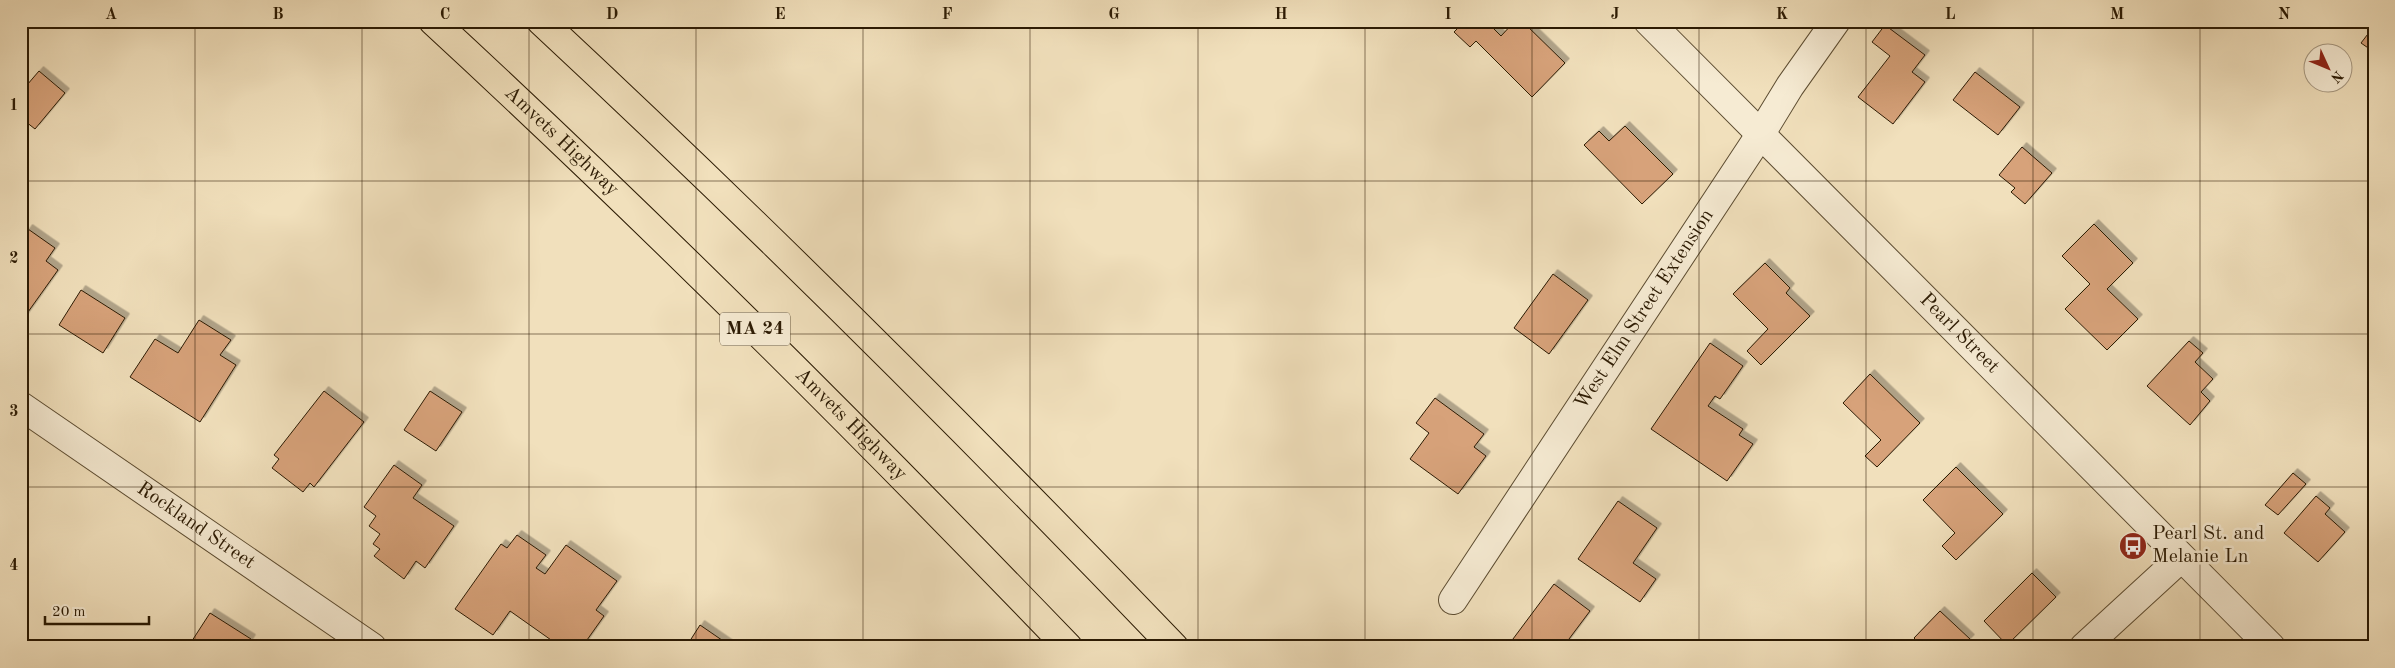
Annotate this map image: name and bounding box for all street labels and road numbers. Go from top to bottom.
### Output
street label: Amvets Highway [500,83,623,200]
street label: West Elm Street Extension [1572,206,1718,413]
street label: Pearl Street [1915,290,2003,377]
road number: MA 24 [720,312,790,346]
street label: Amvets Highway [791,365,911,485]
street label: Rockland Street [133,479,259,573]

